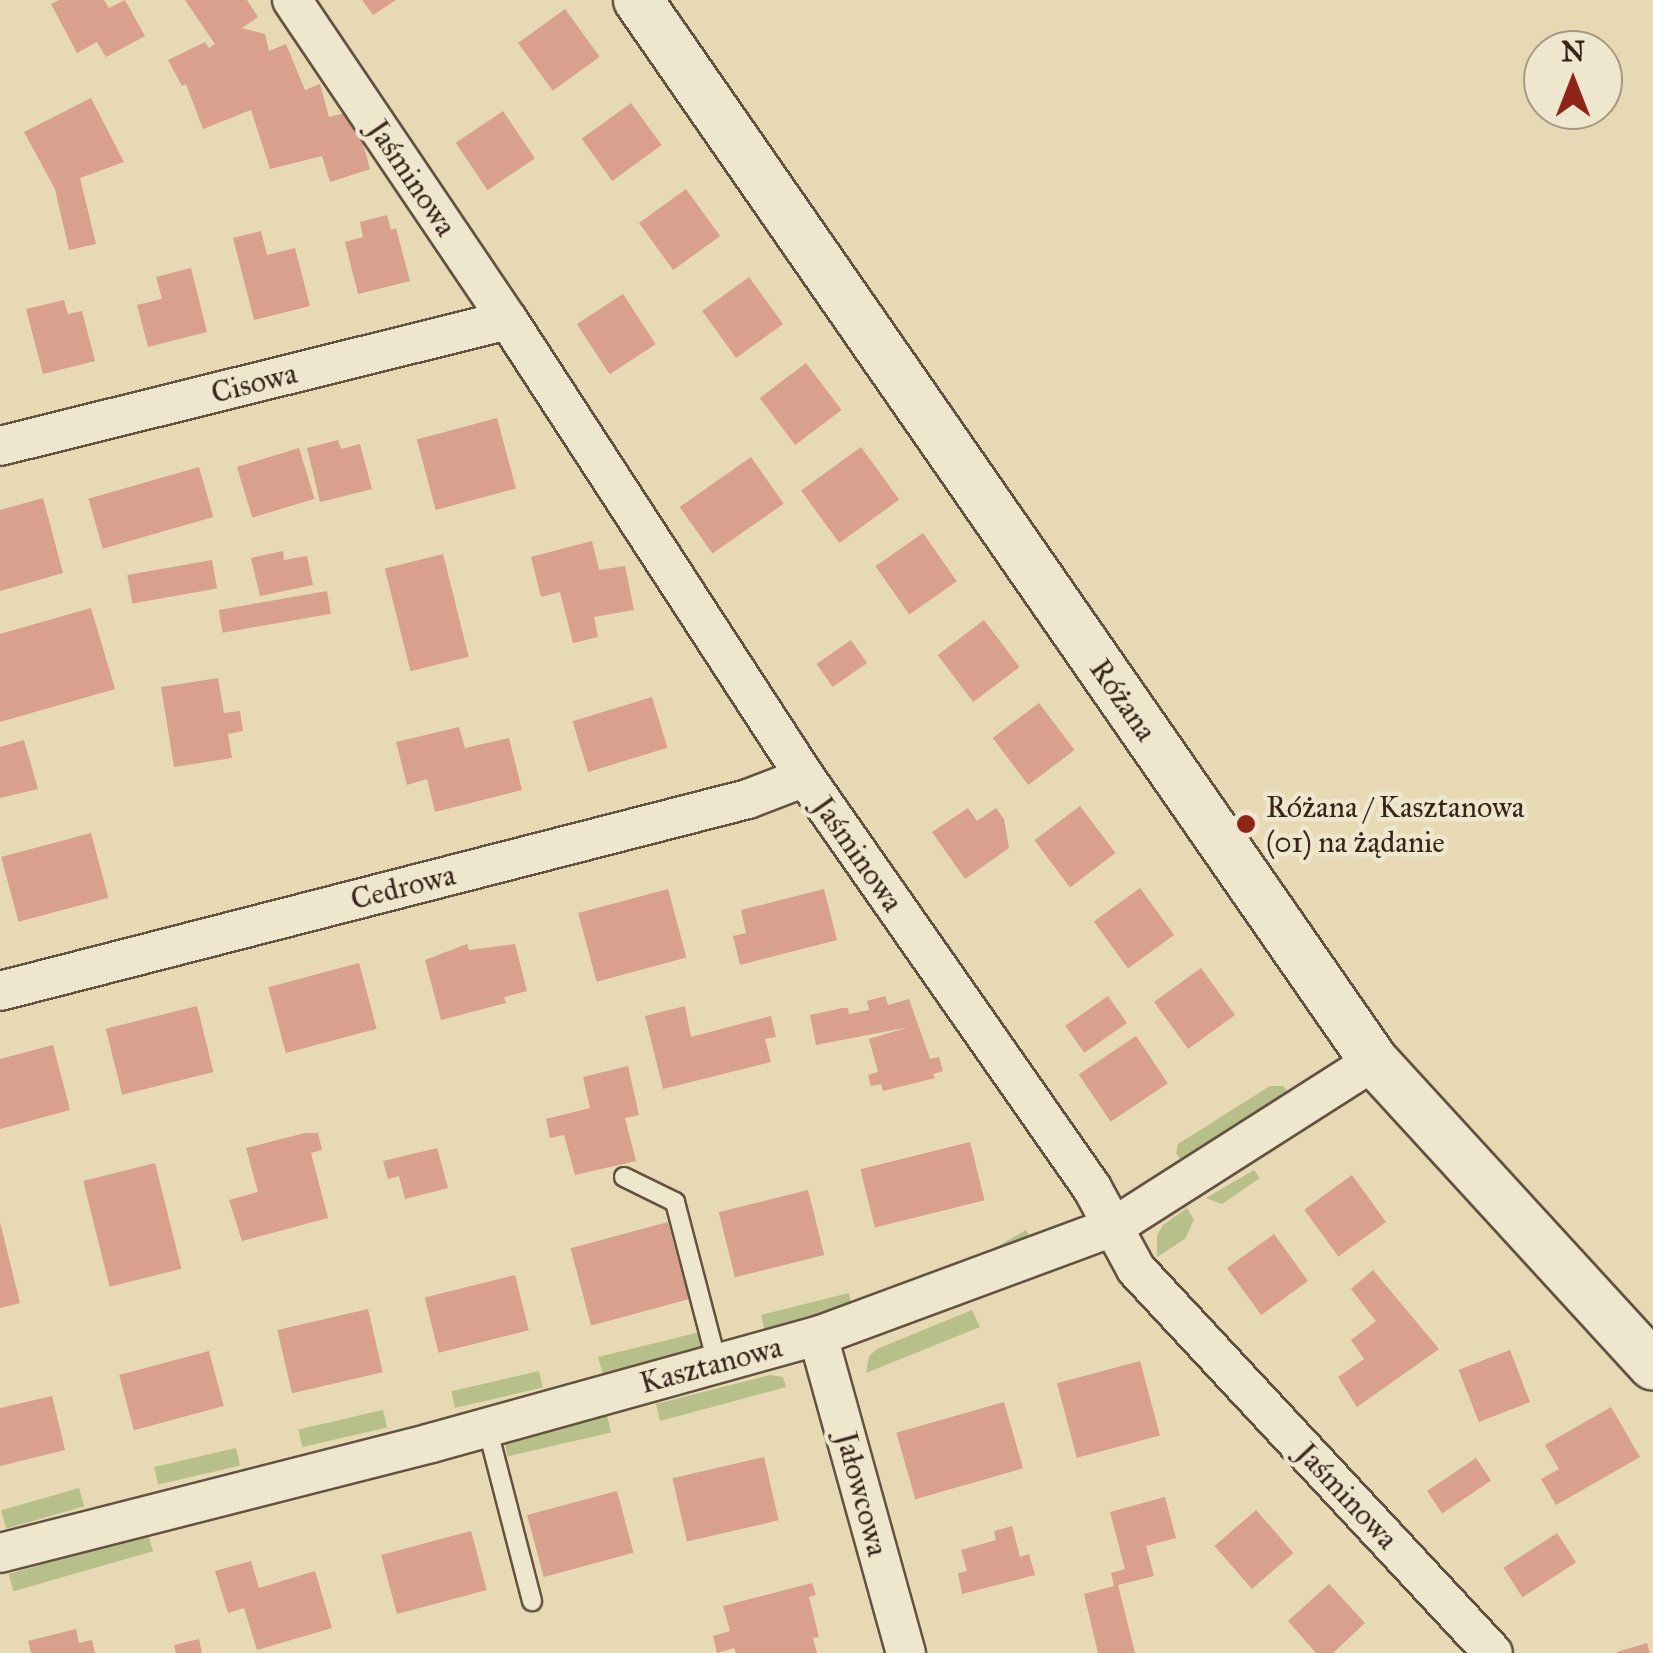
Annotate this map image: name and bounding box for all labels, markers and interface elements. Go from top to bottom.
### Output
north arrow [1523,30,1623,130]
text: N [1561,34,1585,69]
street label: Jaśminowa [360,113,464,243]
street label: Cisowa [207,355,301,411]
street label: Różana [1082,652,1164,748]
place label: Różana / Kasztanowa (01) na żądanie [1266,789,1524,860]
street label: Jaśminowa [805,790,911,918]
marker: Różana / Kasztanowa (01) na żądanie [1235,813,1257,835]
street label: Cedrowa [347,857,459,917]
street label: Kasztanowa [636,1329,786,1401]
street label: Jałowcowa [828,1428,896,1560]
street label: Jaśminowa [1289,1435,1405,1557]

